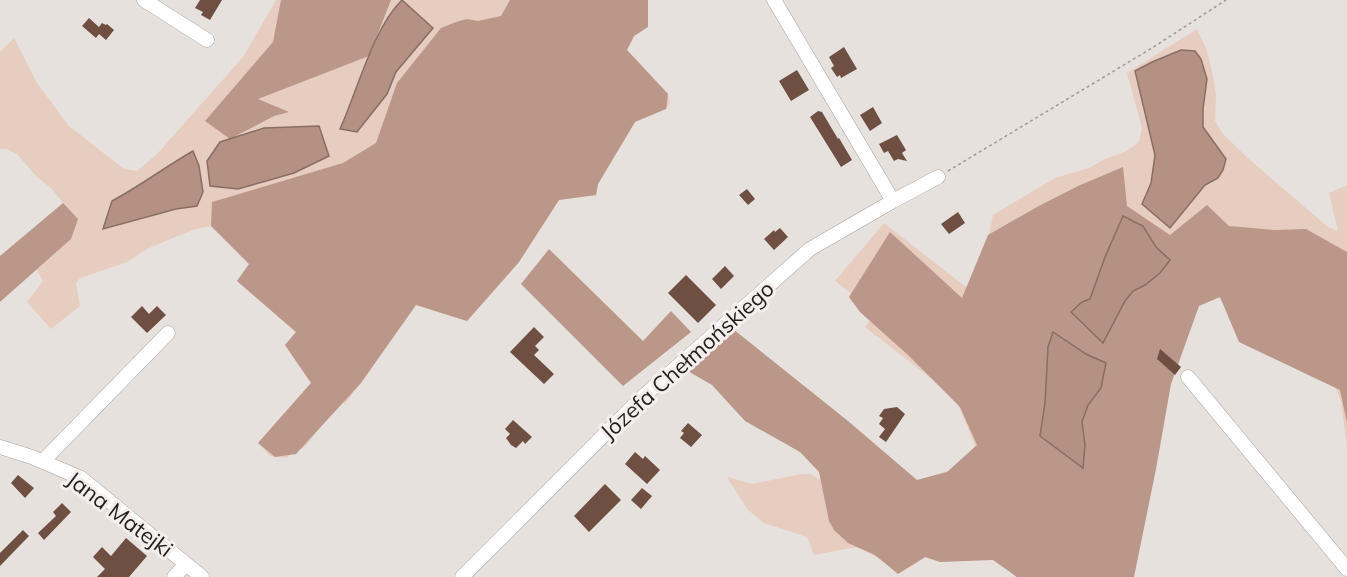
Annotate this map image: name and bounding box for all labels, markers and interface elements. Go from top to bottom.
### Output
street label: Józefa Chełmońskiego [594,275,780,445]
street label: Jana Matejki [61,465,179,563]

